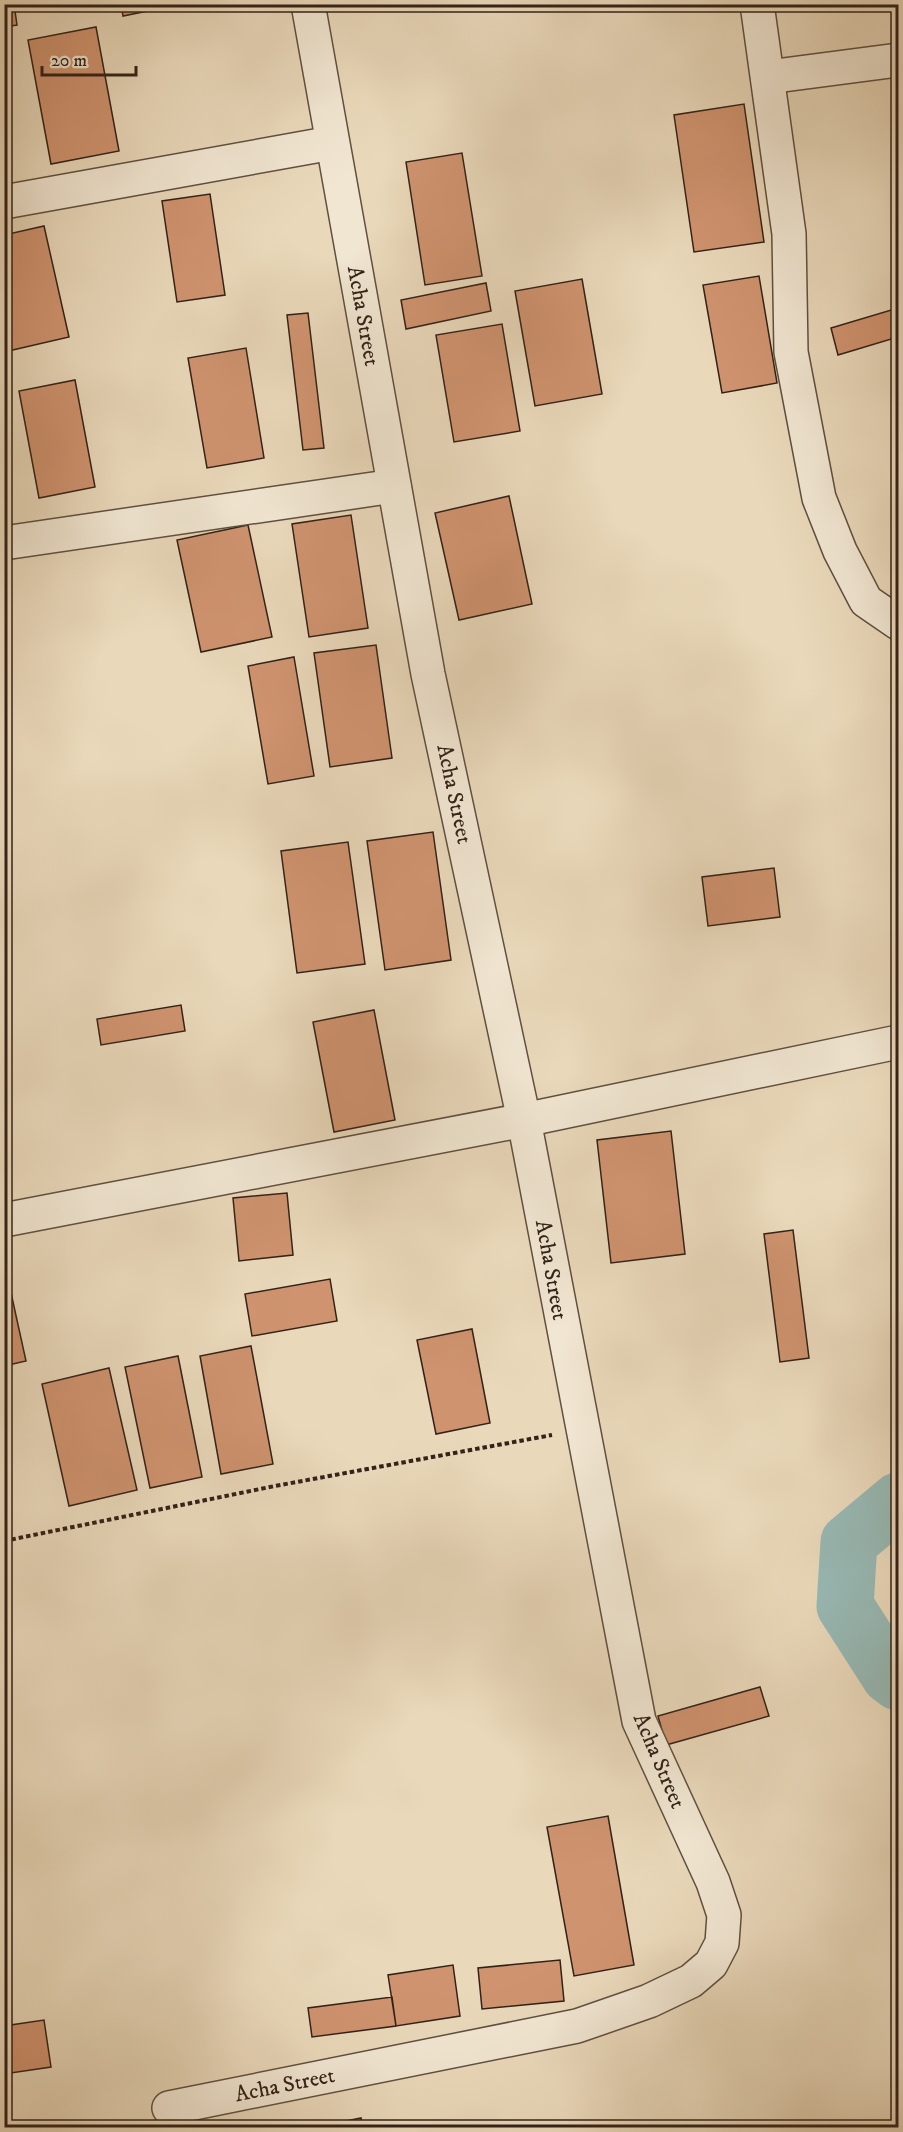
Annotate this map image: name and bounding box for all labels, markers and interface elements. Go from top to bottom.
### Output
scale bar [42,39,136,77]
text: 20 m [51,50,87,72]
street label: Acha Street [341,264,385,368]
street label: Acha Street [430,742,478,846]
street label: Acha Street [529,1218,573,1322]
street label: Acha Street [627,1709,691,1813]
street label: Acha Street [232,2062,337,2108]

